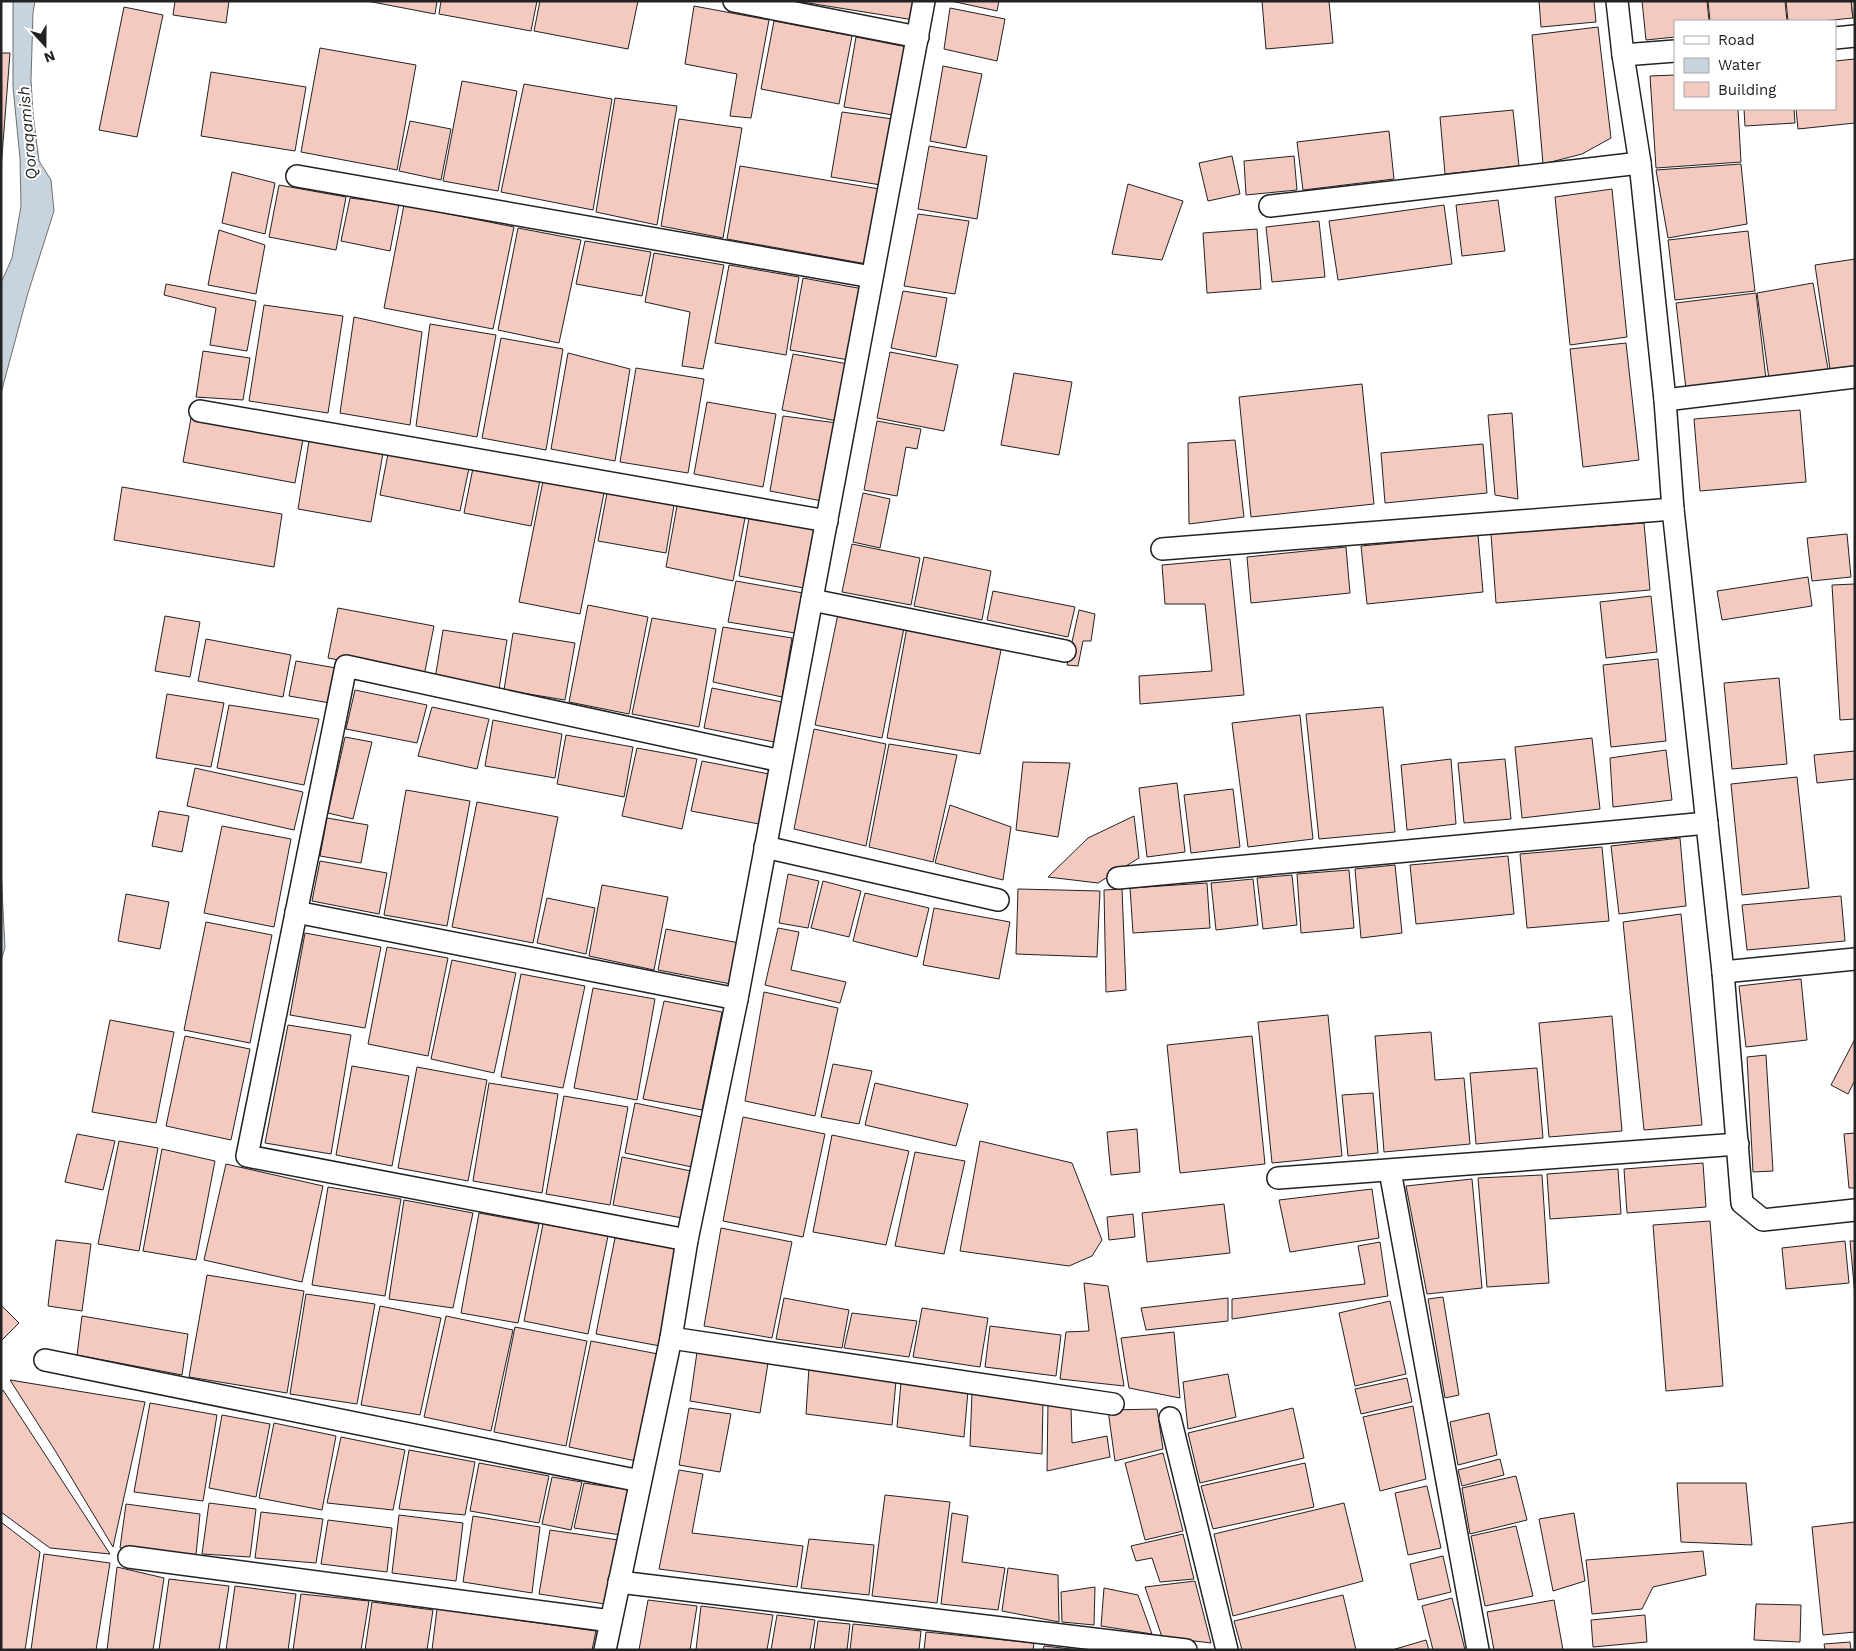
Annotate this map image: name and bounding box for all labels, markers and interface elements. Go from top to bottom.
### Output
north arrow [20,20,70,70]
legend [1674,20,1836,110]
text: Road [1718,31,1755,49]
text: N [42,48,57,66]
text: Water [1718,56,1761,74]
text: Building [1718,81,1776,99]
water label: Qoraqamish [14,85,41,180]

